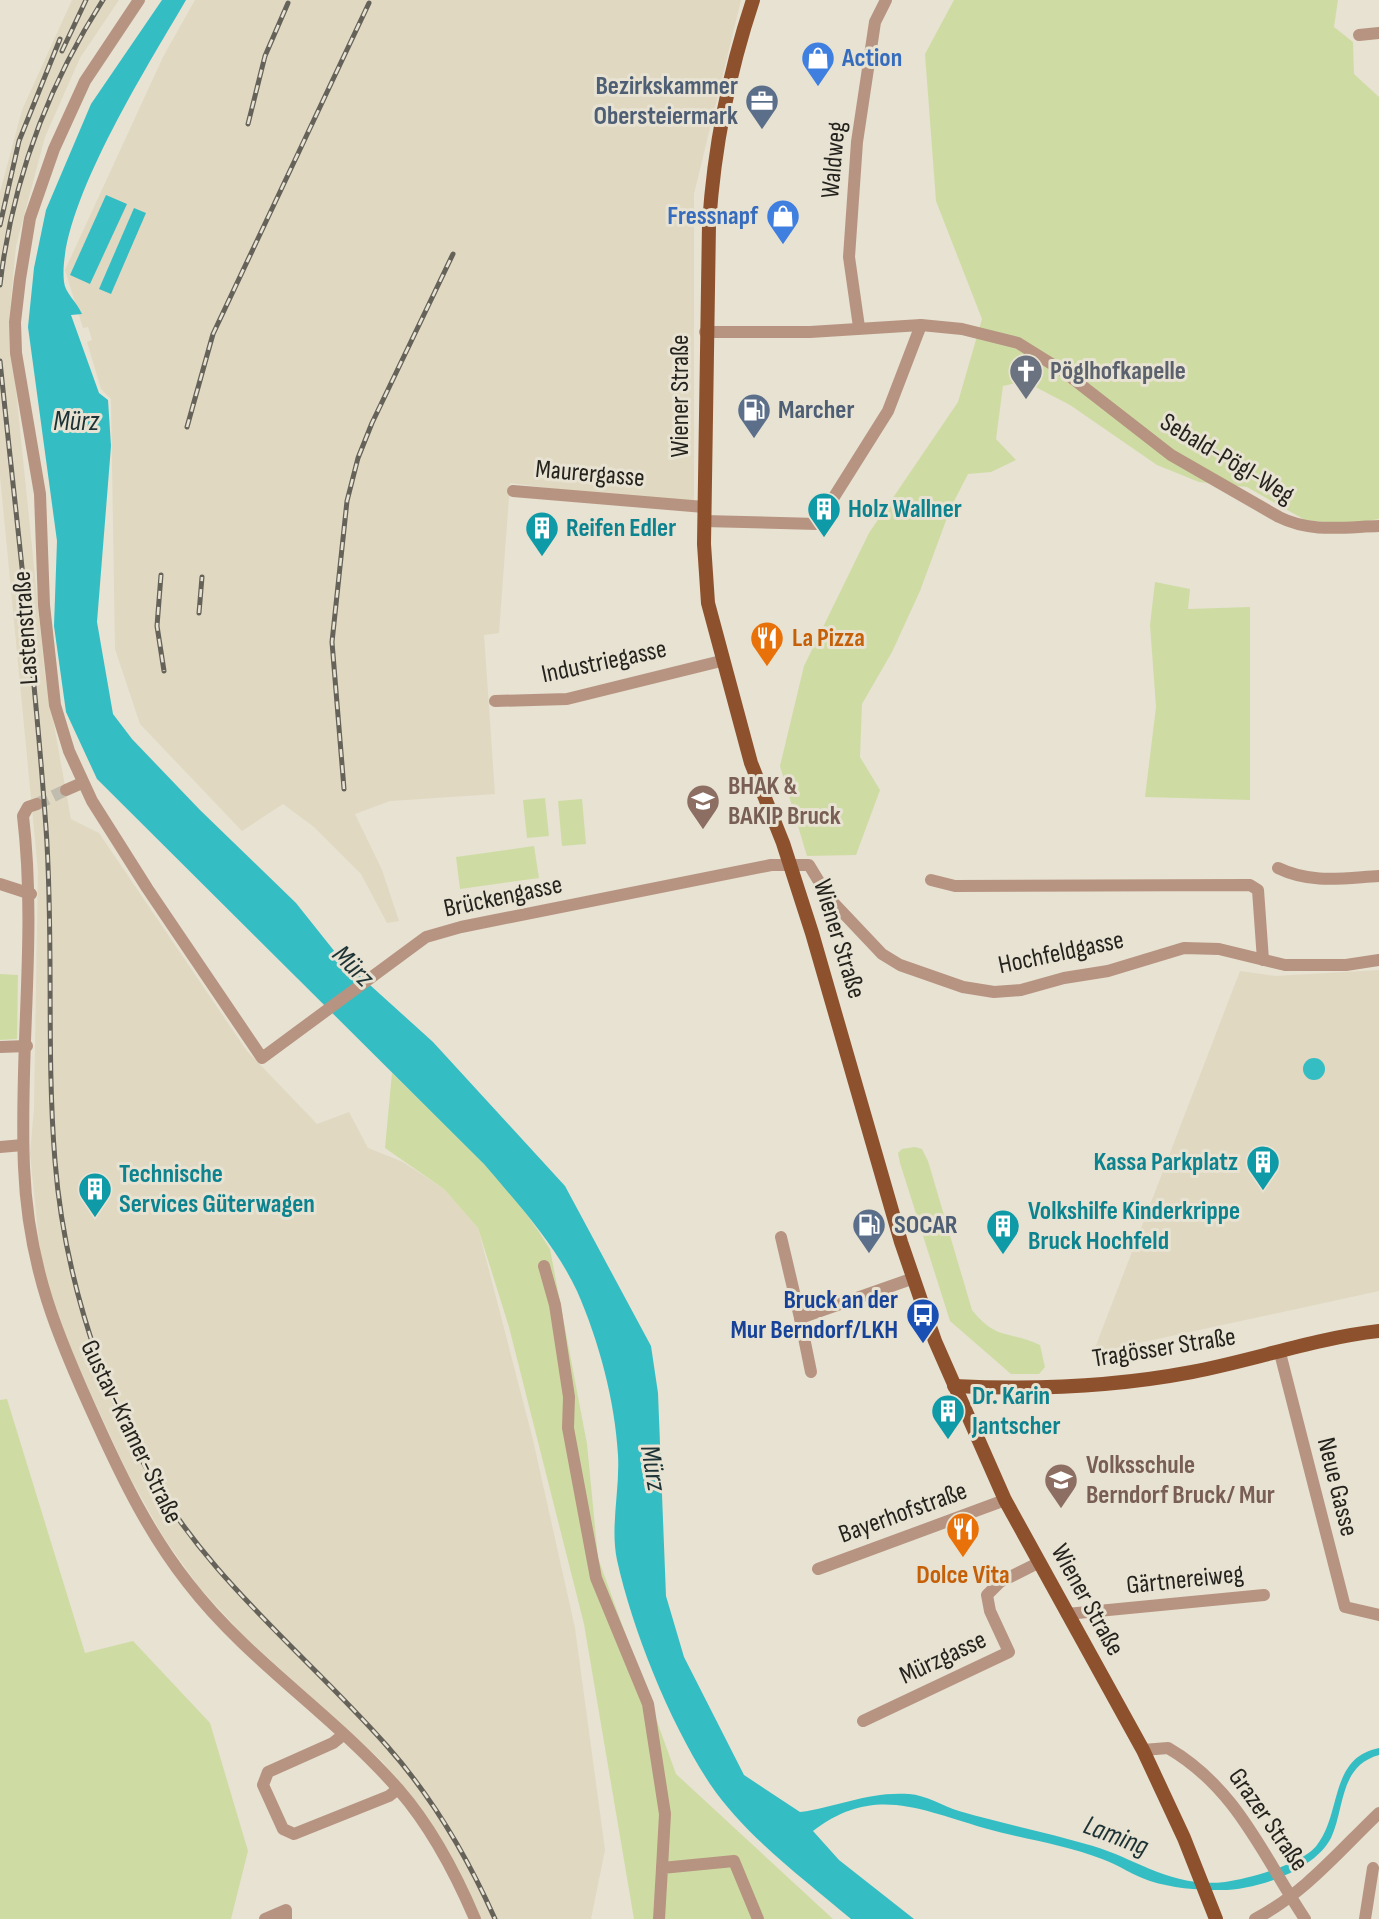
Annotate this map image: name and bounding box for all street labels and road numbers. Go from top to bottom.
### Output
street label: Waldweg [815,120,853,200]
street label: Wiener Straße [665,335,696,457]
street label: Sebald-Pögl-Weg [1154,407,1300,511]
street label: Maurergasse [534,454,646,494]
street label: Lastenstraße [7,570,45,686]
street label: Industriegasse [539,634,669,690]
street label: Brückengasse [441,869,565,925]
street label: Wiener Straße [806,876,872,1002]
street label: Hochfeldgasse [995,925,1127,981]
street label: Tragösser Straße [1090,1321,1238,1375]
street label: Gustav-Kramer-Straße [73,1335,189,1529]
street label: Neue Gasse [1310,1434,1364,1540]
street label: Bayerhofstraße [835,1475,971,1551]
street label: Wiener Straße [1044,1539,1130,1661]
street label: Gärtnereiweg [1125,1558,1245,1602]
street label: Mürzgasse [895,1625,991,1691]
street label: Grazer Straße [1221,1763,1315,1877]

